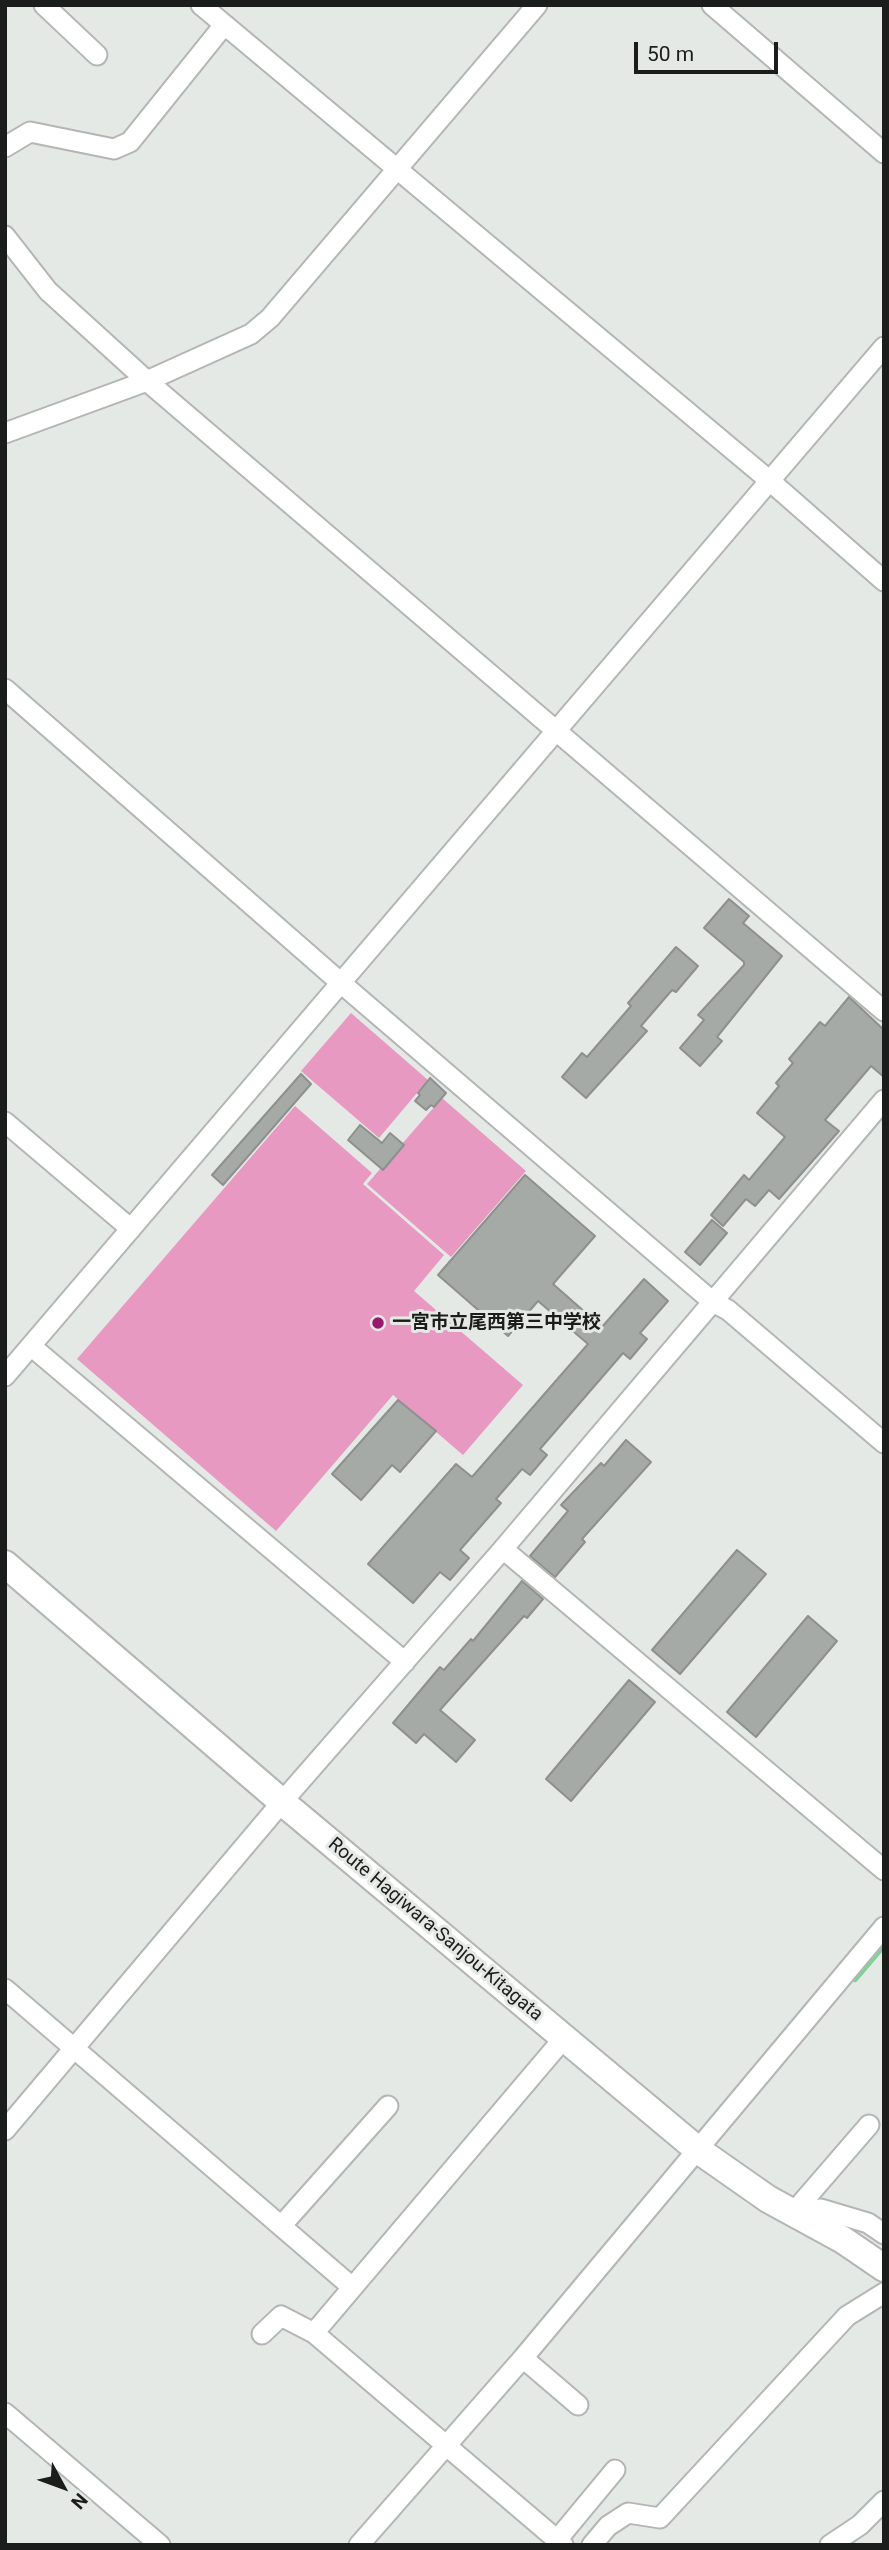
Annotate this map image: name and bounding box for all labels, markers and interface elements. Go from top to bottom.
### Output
scale bar [637,28,780,72]
text: 50 m [647,42,694,66]
place label: 一宮市立尾西第三中学校 [392,1312,601,1334]
marker: 一宮市立尾西第三中学校 [370,1315,386,1331]
street label: Route Hagiwara-Sanjou-Kitagata [323,1833,547,2027]
north arrow [28,2452,98,2522]
text: N [66,2489,92,2514]

